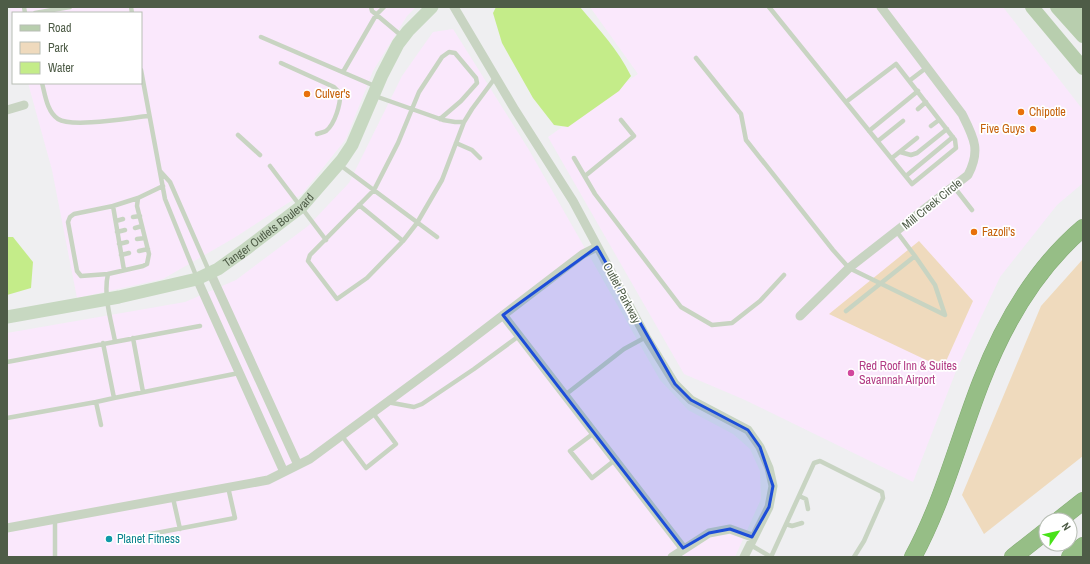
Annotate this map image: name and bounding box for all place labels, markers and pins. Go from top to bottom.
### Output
place label: Culver's [315,86,350,102]
marker: Culver's [302,89,312,99]
place label: Chipotle [1029,104,1066,120]
marker: Chipotle [1016,107,1026,117]
place label: Five Guys [980,121,1025,137]
marker: Five Guys [1028,124,1038,134]
place label: Fazoli's [982,224,1015,240]
marker: Fazoli's [969,227,979,237]
place label: Red Roof Inn & Suites Savannah Airport [859,358,957,388]
marker: Red Roof Inn & Suites Savannah Airport [846,368,856,378]
place label: Planet Fitness [117,531,180,547]
marker: Planet Fitness [104,534,114,544]

